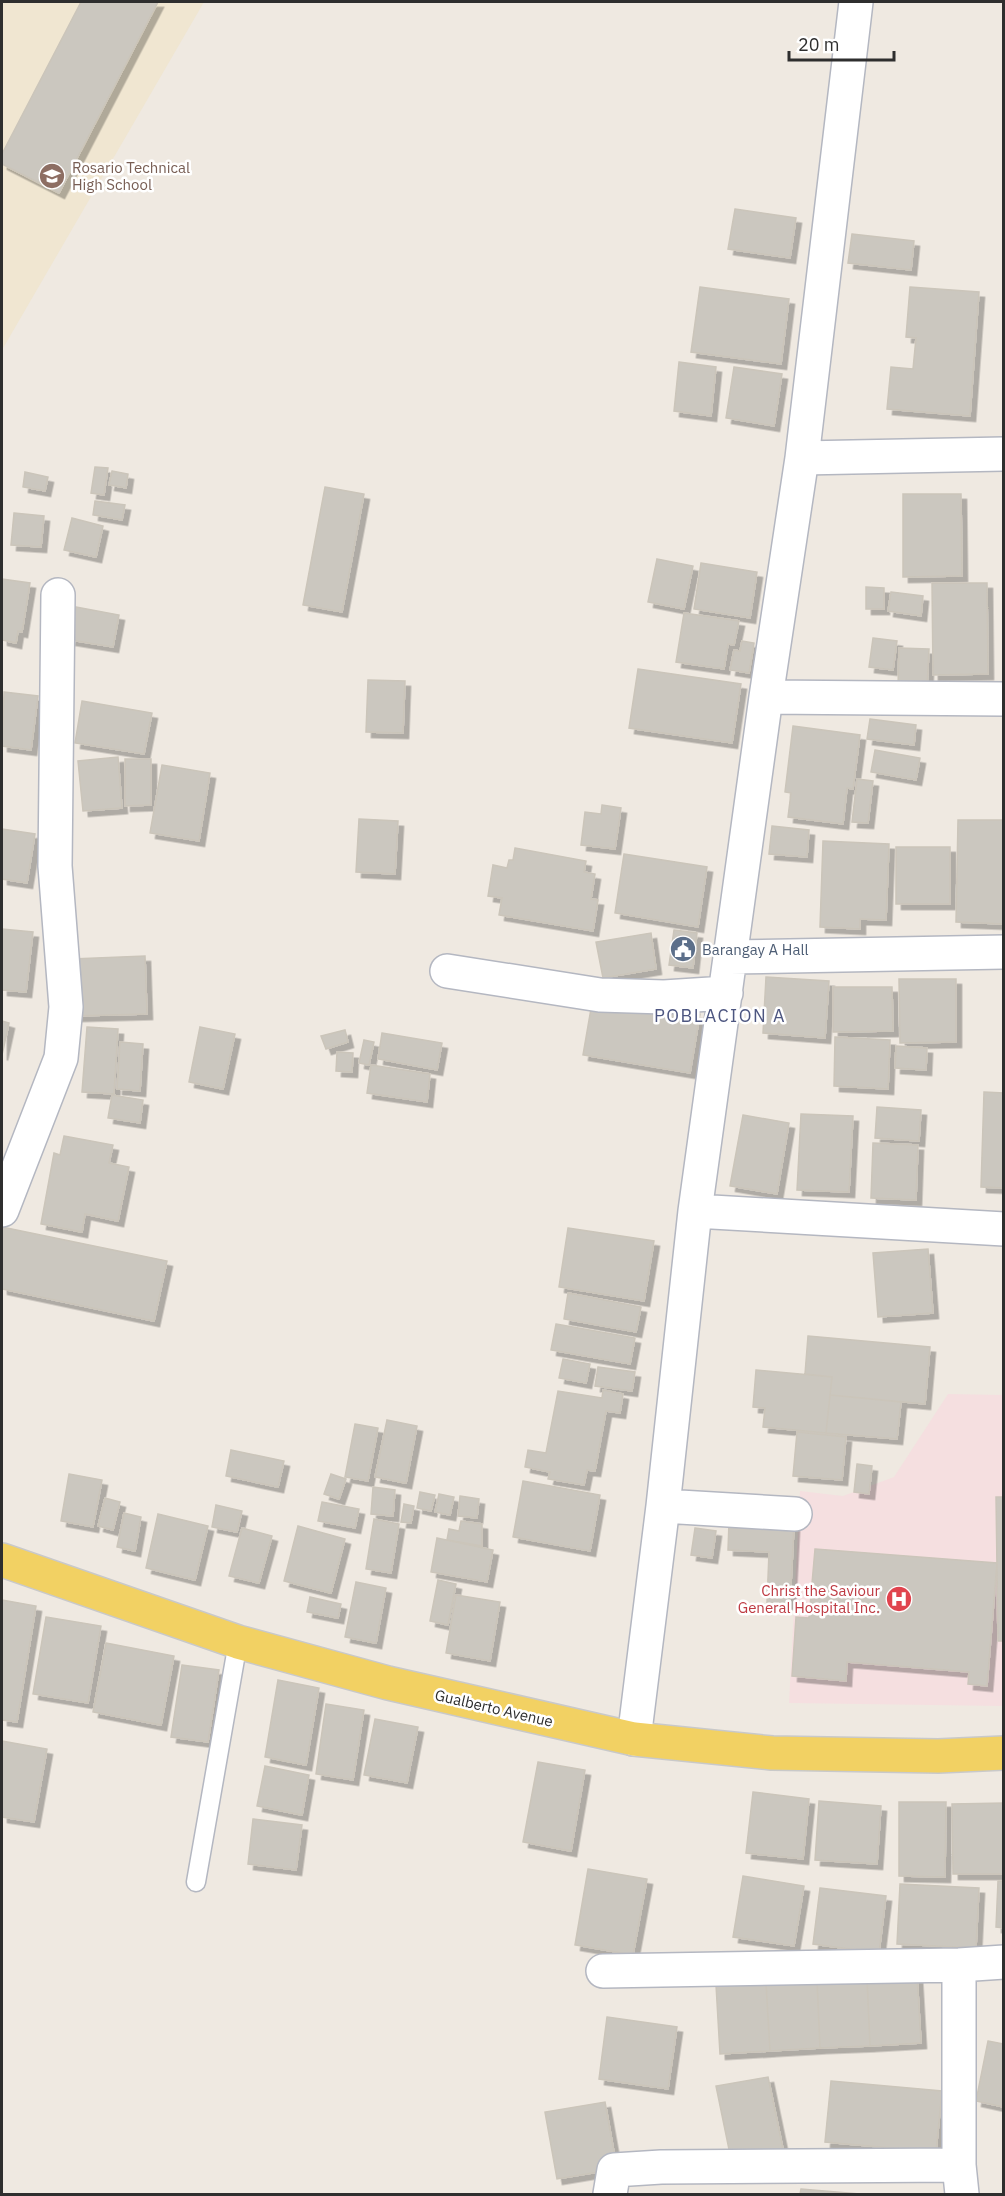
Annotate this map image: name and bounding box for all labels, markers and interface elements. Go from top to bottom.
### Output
scale bar [789,24,894,62]
text: 20 m [798,33,840,56]
place label: Rosario Technical High School [72,158,190,194]
school or university icon: Rosario Technical High School [37,161,67,191]
public building icon: Barangay A Hall [668,934,698,964]
place label: Barangay A Hall [702,940,808,959]
district label: POBLACION A [654,1004,786,1027]
place label: Christ the Saviour General Hospital Inc. [738,1581,880,1617]
hospital icon: Christ the Saviour General Hospital Inc. [884,1584,914,1614]
street label: Gualberto Avenue [433,1685,555,1731]

